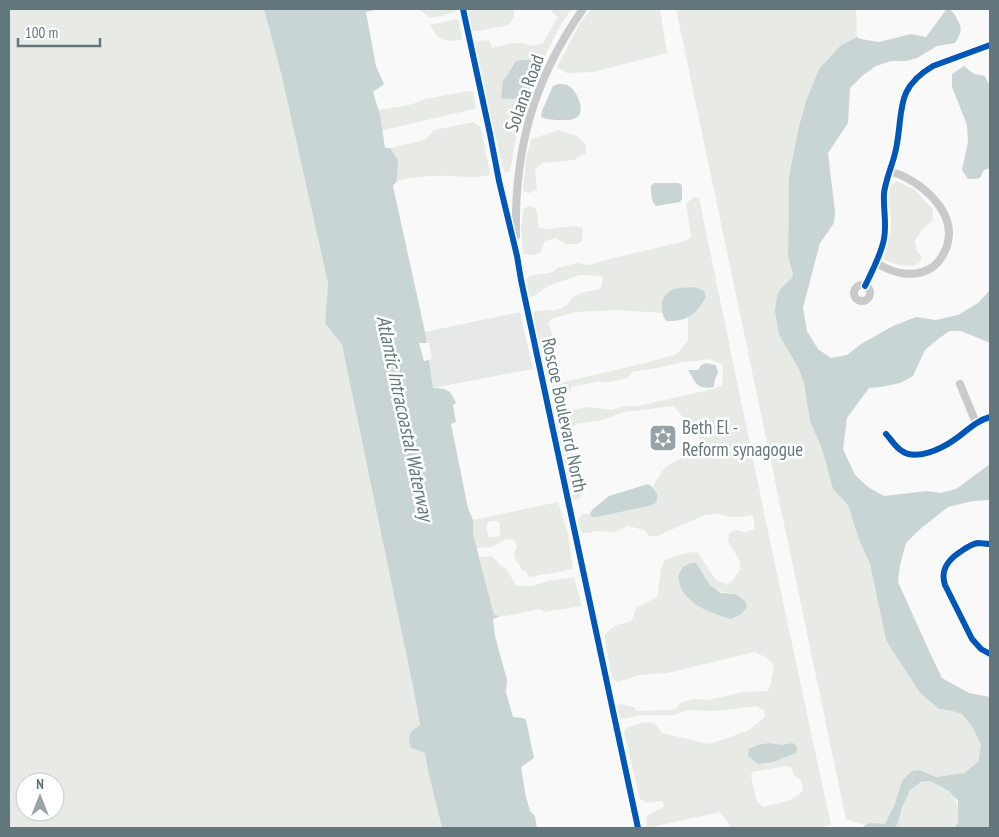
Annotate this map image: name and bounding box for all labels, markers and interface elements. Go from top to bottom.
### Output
scale bar [18,15,100,47]
text: 100 m [25,23,58,42]
street label: Solana Road [499,51,549,135]
water label: Atlantic Intracoastal Waterway [371,313,440,525]
street label: Roscoe Boulevard North [537,336,593,494]
place label: Beth El - Reform synagogue [682,415,803,461]
synagogue icon: Beth El - Reform synagogue [648,423,678,453]
north arrow [15,772,65,822]
text: N [36,775,44,793]

